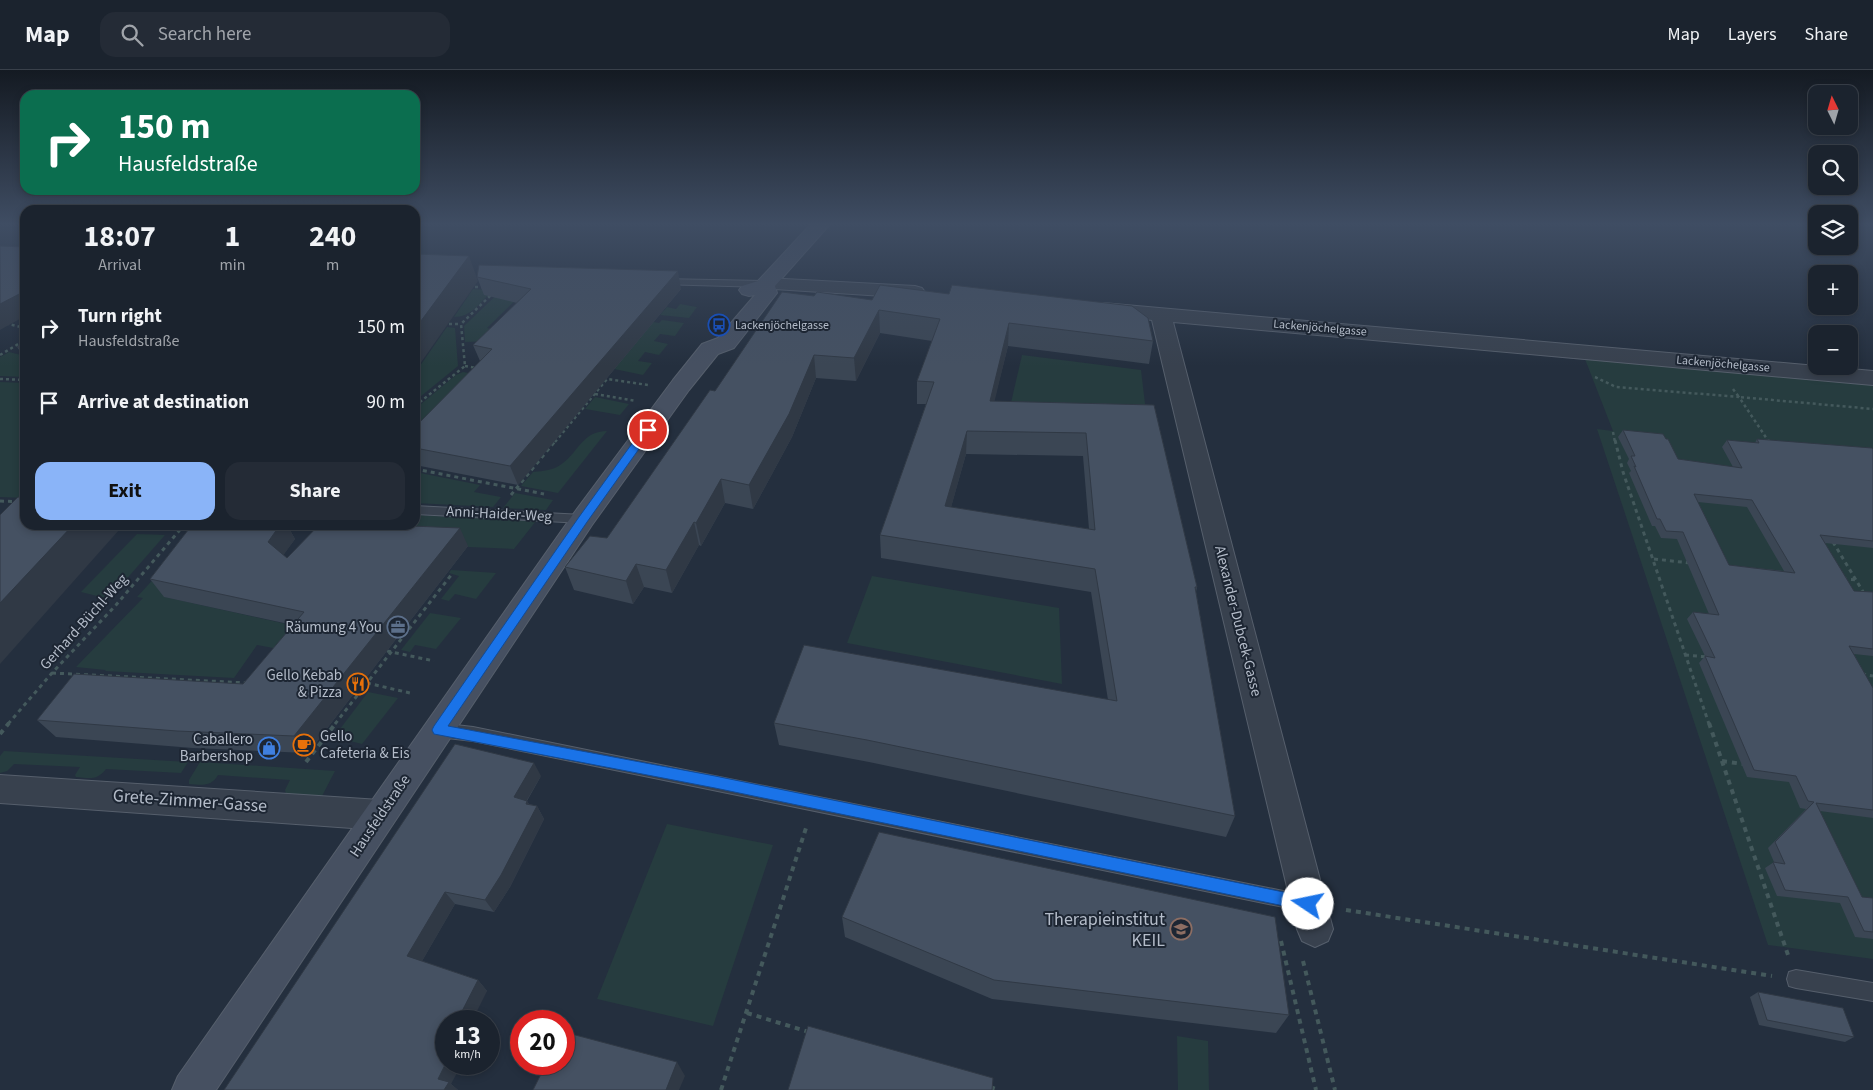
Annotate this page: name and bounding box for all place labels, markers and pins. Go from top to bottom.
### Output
bus stop icon: Lackenjöchelgasse [707,313,731,337]
place label: Lackenjöchelgasse [735,317,829,334]
pin [627,409,669,451]
office icon: Räumung 4 You [386,615,410,639]
place label: Räumung 4 You [285,617,382,638]
place label: Gello Kebab & Pizza [267,665,342,703]
restaurant icon: Gello Kebab & Pizza [346,672,370,696]
place label: Gello Cafeteria & Eis [320,726,409,764]
place label: Caballero Barbershop [180,729,253,767]
cafe icon: Gello Cafeteria & Eis [292,733,316,757]
shop icon: Caballero Barbershop [257,736,281,760]
place label: Therapieinstitut KEIL [1044,907,1165,953]
school or university icon: Therapieinstitut KEIL [1169,917,1193,941]

